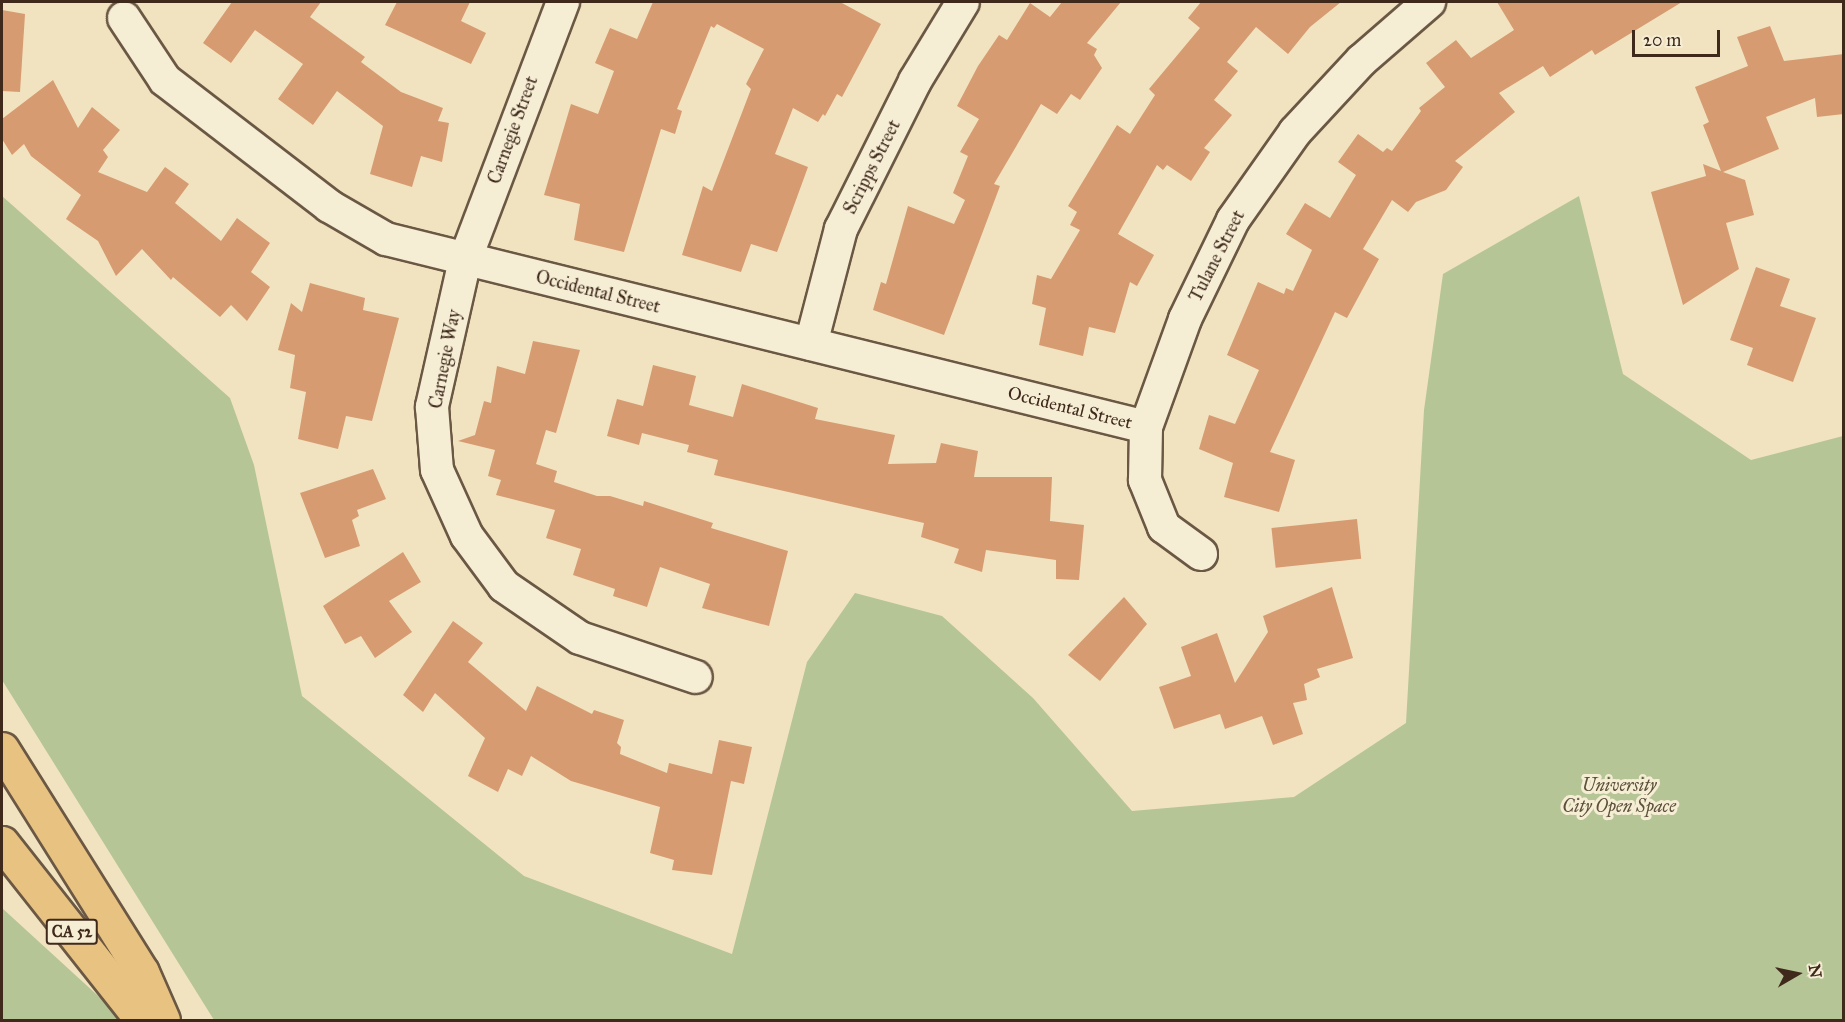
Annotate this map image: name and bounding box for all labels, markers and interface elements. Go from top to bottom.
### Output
scale bar [1635,18,1724,56]
text: 20 m [1643,29,1681,51]
street label: Carnegie Street [483,73,543,187]
street label: Scripps Street [839,116,905,218]
street label: Tulane Street [1185,207,1249,305]
street label: Occidental Street [534,266,662,318]
street label: Carnegie Way [425,308,465,410]
street label: Occidental Street [1006,382,1134,434]
park label: University City Open Space [1562,775,1676,818]
road number: CA 52 [45,919,99,945]
north arrow [1767,944,1827,1004]
text: N [1805,963,1826,979]

